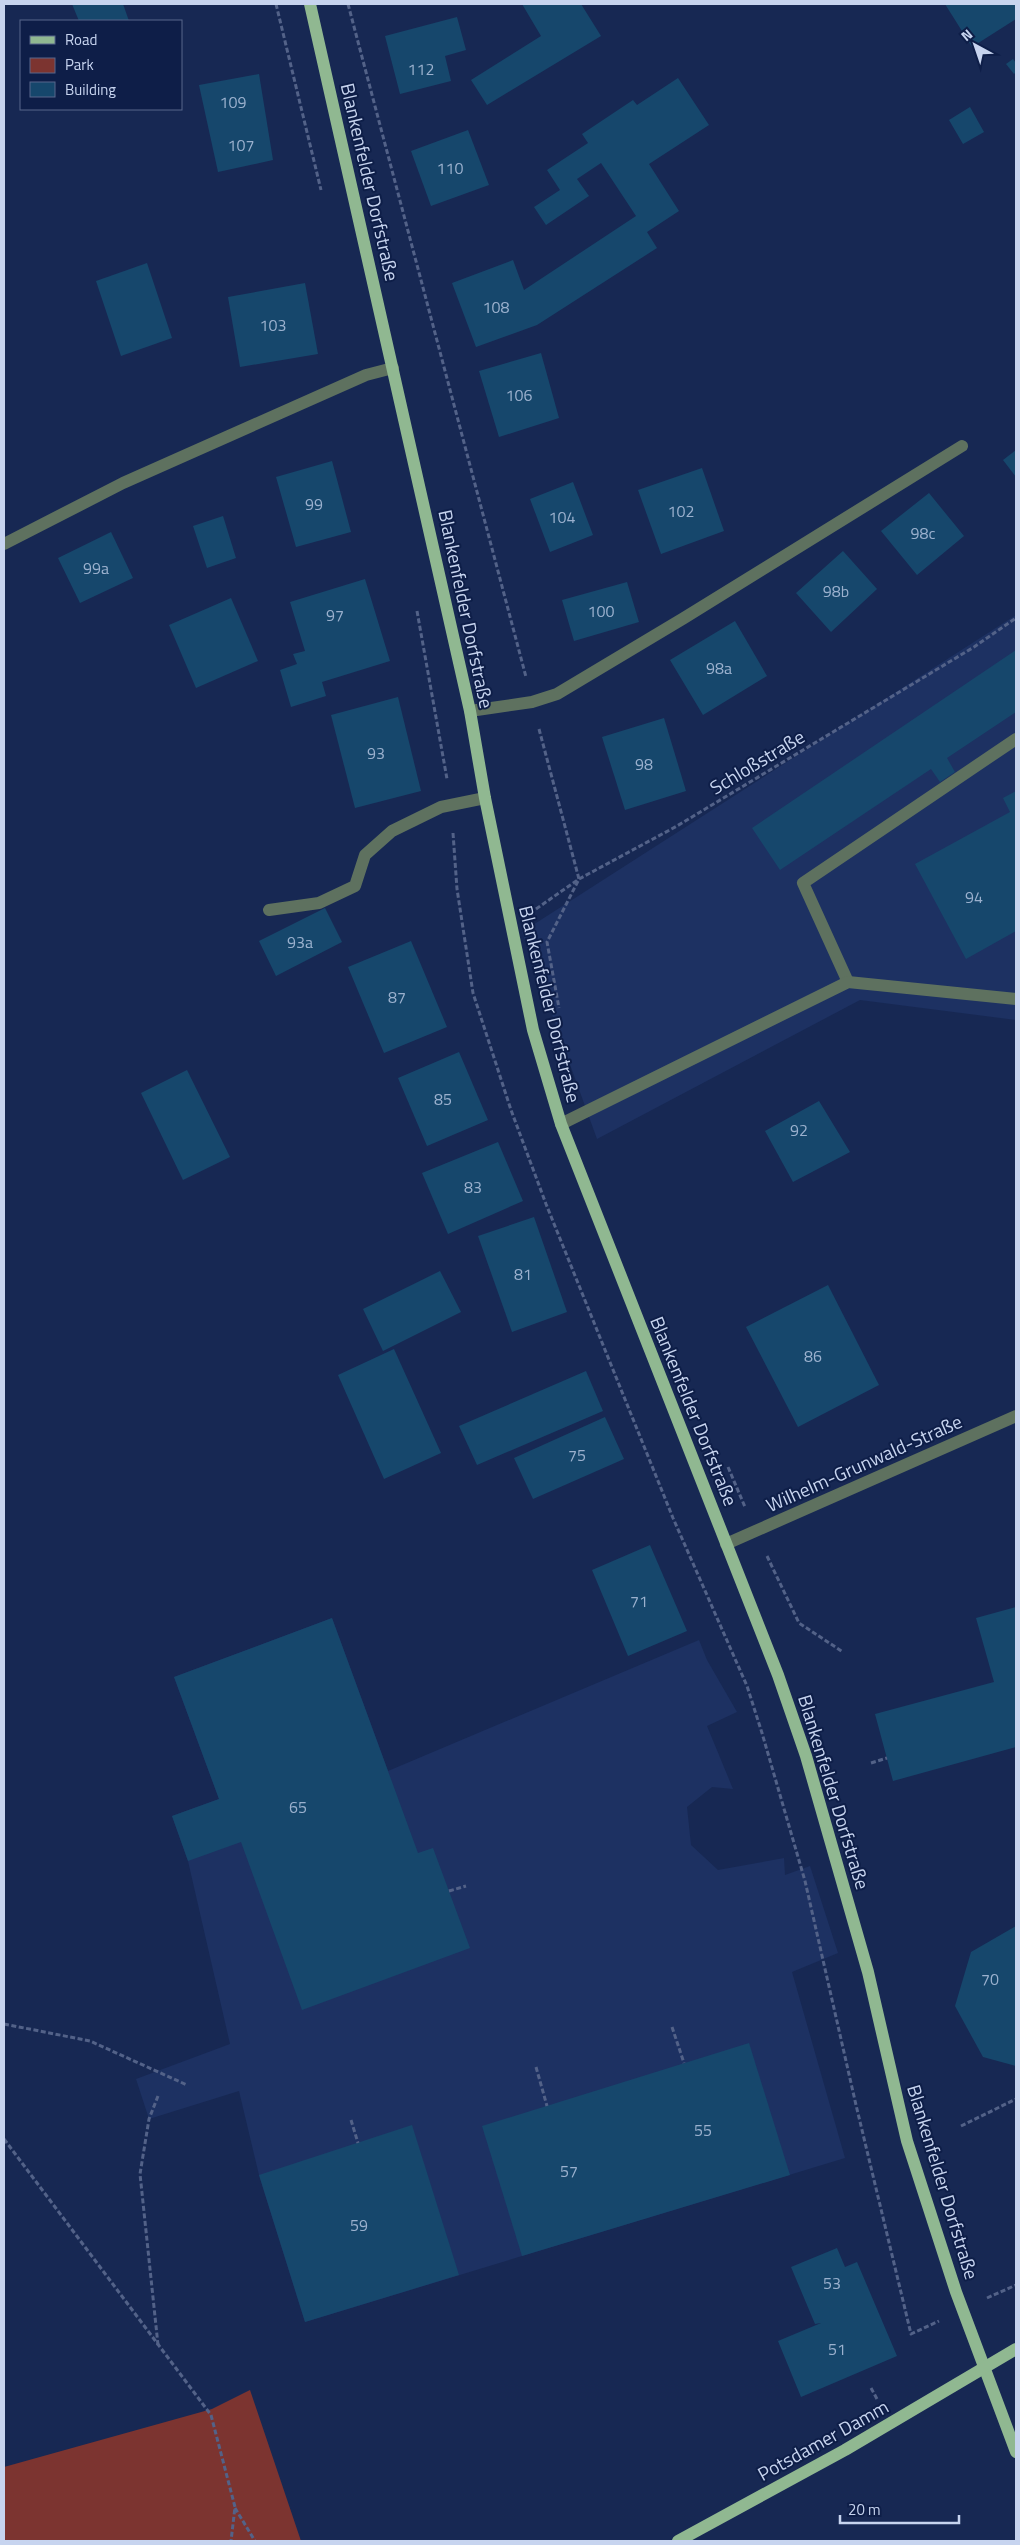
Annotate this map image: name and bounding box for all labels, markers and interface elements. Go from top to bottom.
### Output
legend [20,20,182,110]
north arrow [950,20,1000,70]
text: N [956,23,977,46]
text: Road [65,28,97,51]
text: Park [65,53,94,76]
house number: 112 [408,57,434,81]
text: Building [65,78,116,101]
street label: Blankenfelder Dorfstraße [334,80,407,284]
house number: 109 [220,90,246,114]
house number: 107 [228,133,254,157]
house number: 110 [437,156,463,180]
house number: 108 [483,295,509,319]
house number: 103 [260,313,286,337]
house number: 106 [506,383,532,407]
house number: 99 [305,492,323,516]
house number: 102 [668,499,694,523]
house number: 104 [549,505,575,529]
street label: Blankenfelder Dorfstraße [431,507,502,711]
house number: 98c [911,521,935,545]
house number: 99a [83,556,109,580]
house number: 98b [823,579,849,603]
house number: 100 [588,599,614,623]
house number: 97 [326,603,344,627]
house number: 98a [706,656,732,680]
street label: Schloßstraße [704,722,810,801]
house number: 93 [367,741,385,765]
house number: 98 [635,752,653,776]
house number: 94 [965,885,983,909]
street label: Blankenfelder Dorfstraße [512,902,589,1105]
house number: 93a [287,930,313,954]
house number: 87 [388,985,406,1009]
house number: 85 [434,1087,452,1111]
house number: 92 [790,1118,808,1142]
house number: 83 [464,1175,482,1199]
house number: 81 [514,1262,532,1286]
street label: Blankenfelder Dorfstraße [643,1312,746,1510]
house number: 86 [804,1344,822,1368]
street label: Wilhelm-Grunwald-Straße [761,1406,966,1519]
house number: 75 [568,1443,586,1467]
house number: 71 [630,1589,648,1613]
street label: Blankenfelder Dorfstraße [791,1691,878,1893]
house number: 65 [289,1795,307,1819]
house number: 70 [981,1967,999,1991]
street label: Blankenfelder Dorfstraße [900,2081,987,2283]
house number: 55 [694,2118,712,2142]
house number: 57 [560,2159,578,2183]
house number: 59 [350,2213,368,2237]
house number: 53 [823,2271,841,2295]
house number: 51 [828,2337,846,2361]
street label: Potsdamer Damm [752,2391,894,2488]
scale bar [840,2492,959,2524]
text: 20 m [848,2498,881,2521]

